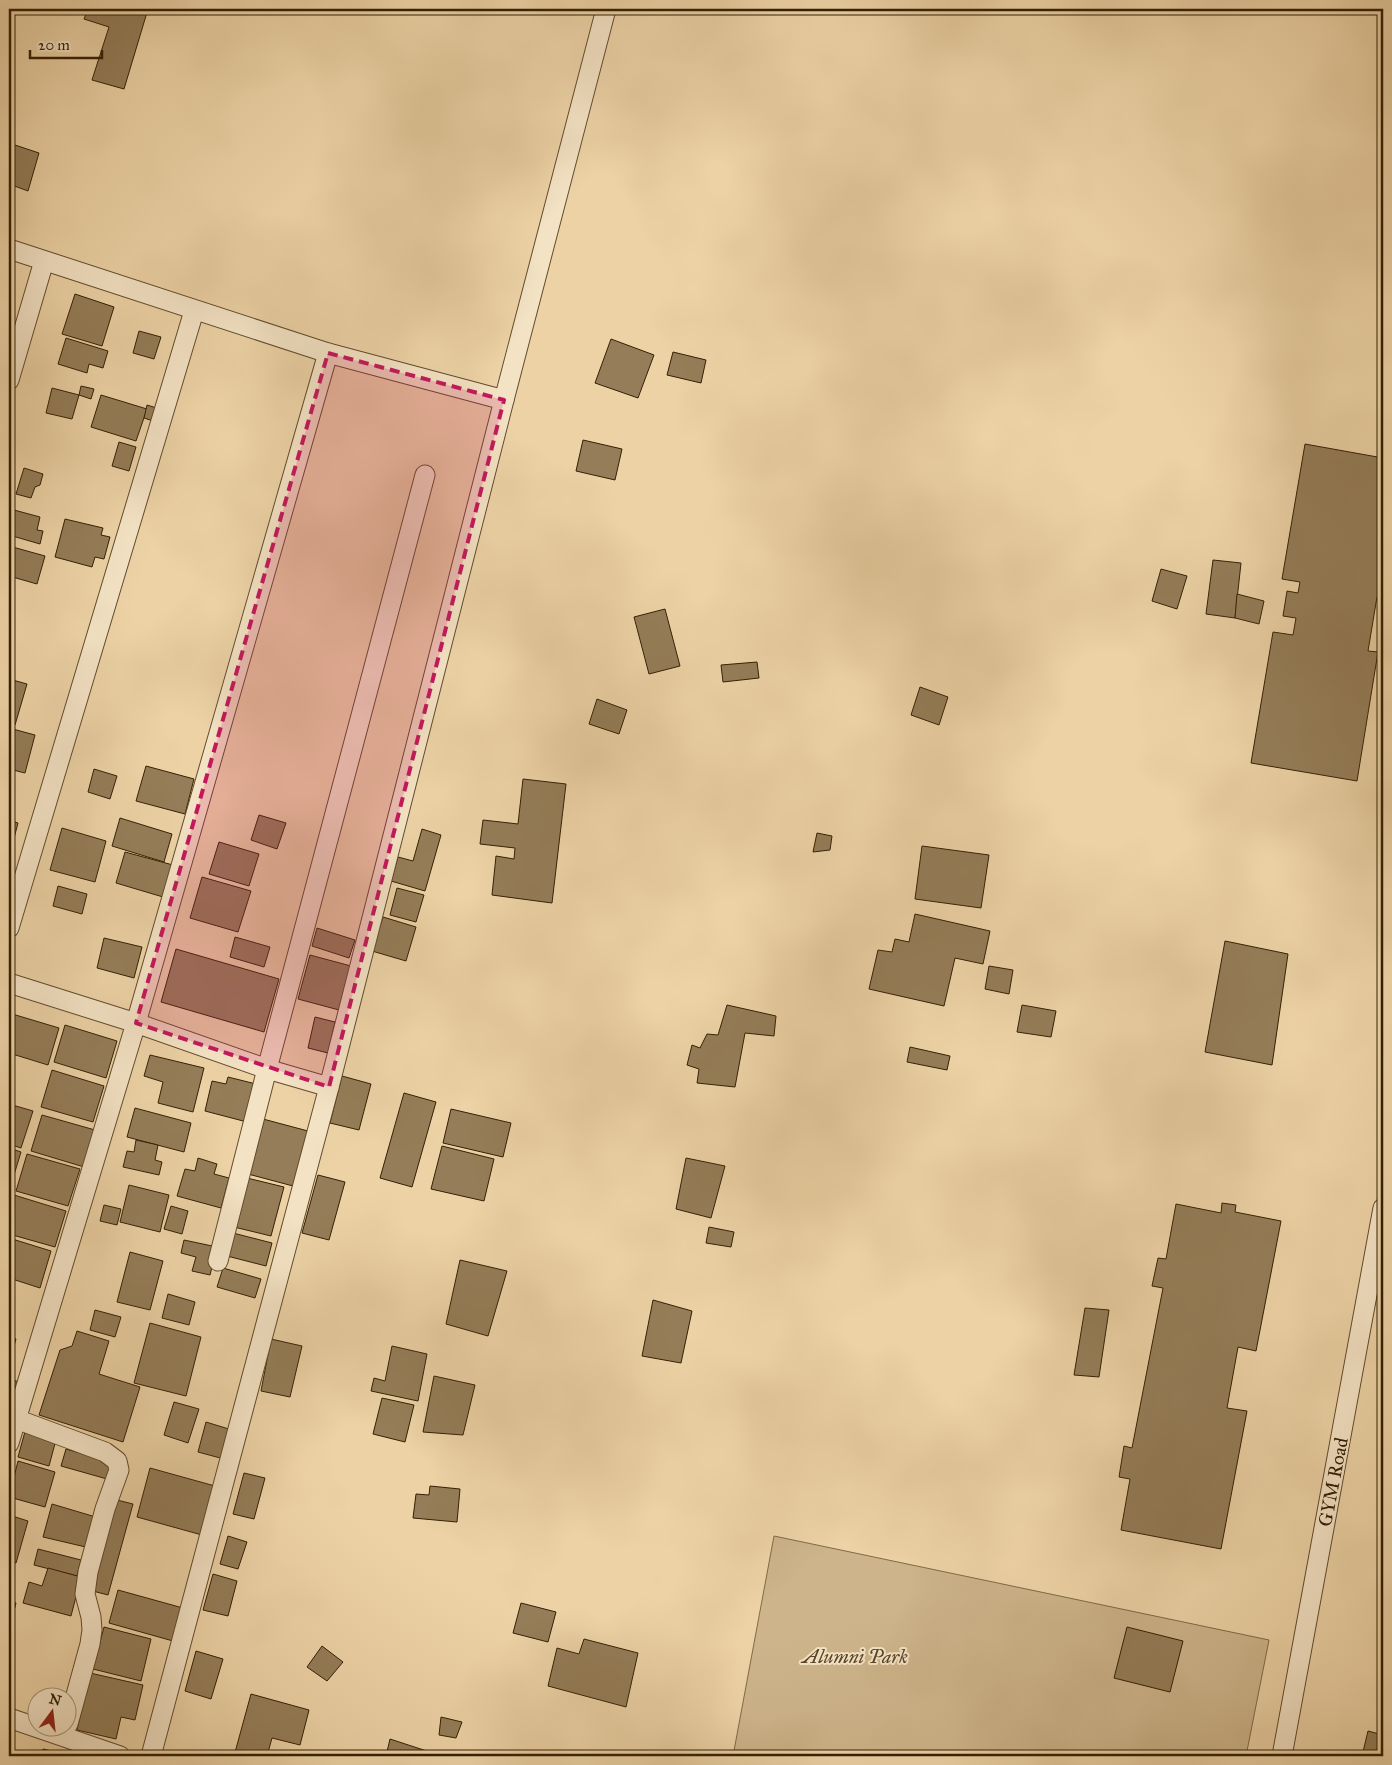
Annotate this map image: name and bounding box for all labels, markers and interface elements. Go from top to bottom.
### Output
scale bar [30,28,102,60]
text: 20 m [38,36,70,54]
street label: GYM Road [1313,1435,1353,1528]
park label: Alumni Park [800,1645,908,1668]
north arrow [28,1688,78,1738]
text: N [47,1690,63,1710]

